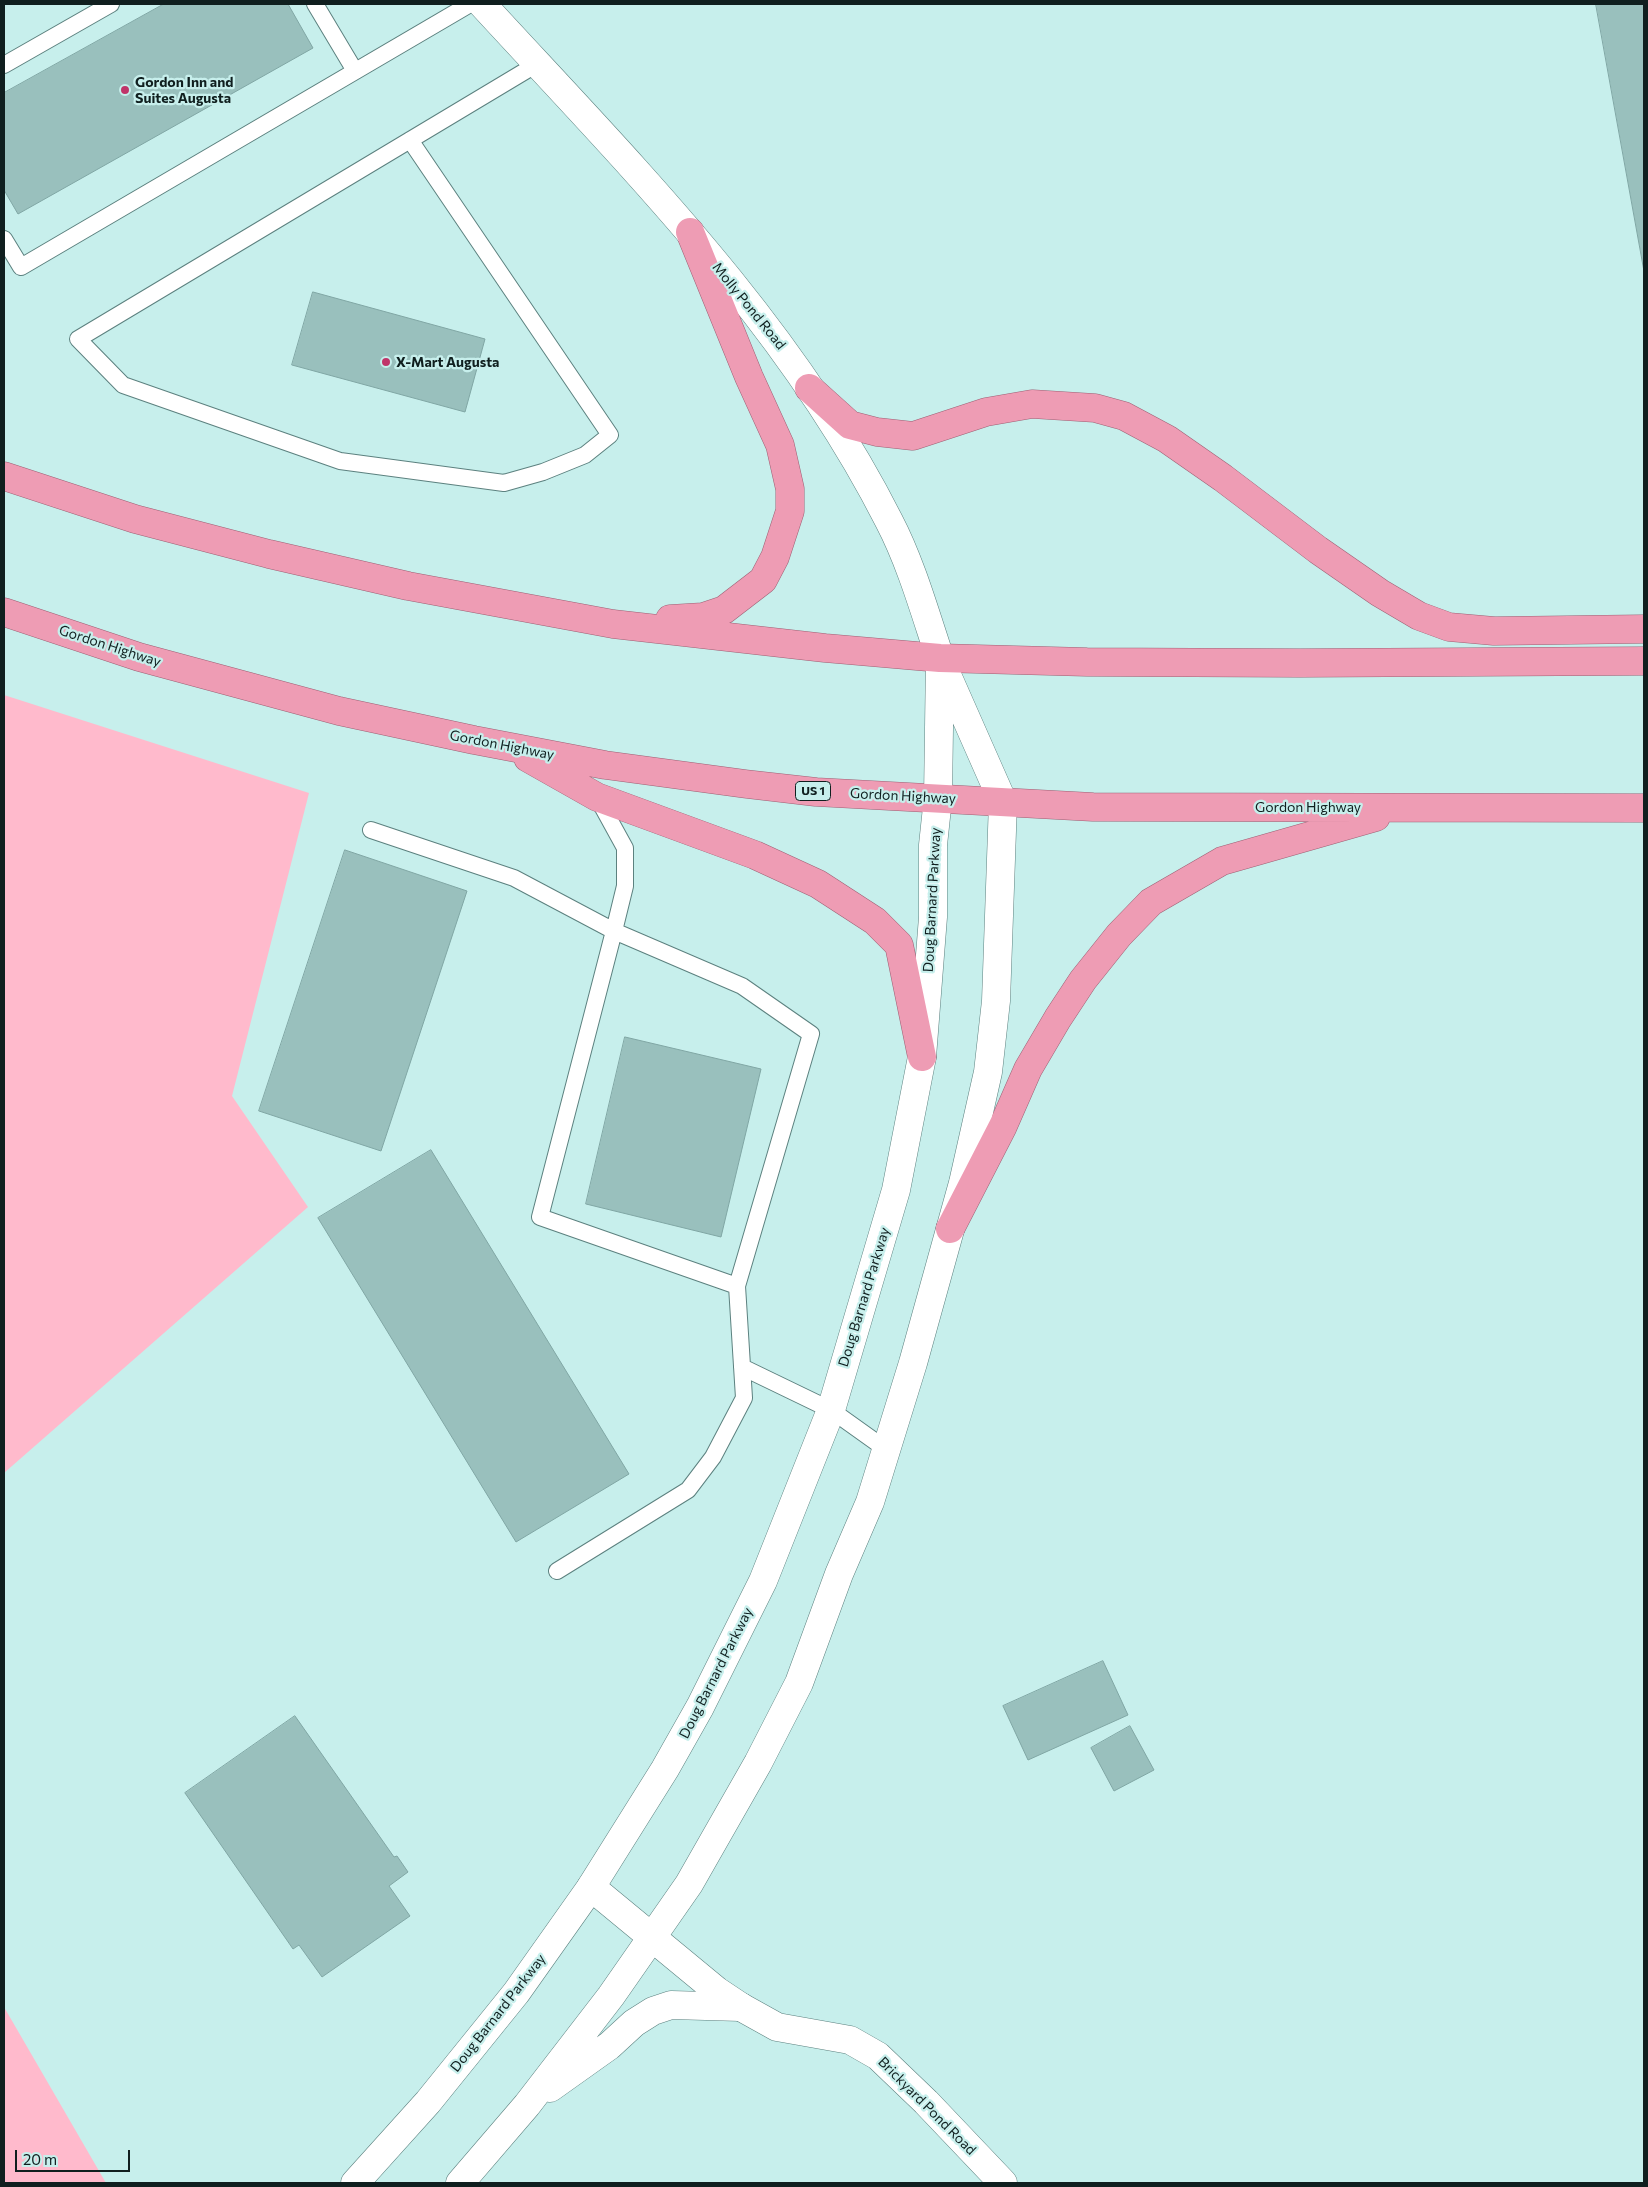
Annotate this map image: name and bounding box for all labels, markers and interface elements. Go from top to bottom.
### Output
place label: Gordon Inn and Suites Augusta [135,74,233,106]
marker: Gordon Inn and Suites Augusta [119,84,131,96]
street label: Molly Pond Road [709,259,789,353]
place label: X-Mart Augusta [396,354,499,370]
marker: X-Mart Augusta [380,356,392,368]
street label: Gordon Highway [57,622,163,670]
street label: Gordon Highway [448,727,556,763]
road number: US 1 [796,781,830,800]
street label: Gordon Highway [850,785,956,807]
street label: Gordon Highway [1255,799,1361,815]
street label: Doug Barnard Parkway [920,827,944,973]
street label: Doug Barnard Parkway [835,1225,893,1369]
street label: Doug Barnard Parkway [676,1605,756,1741]
street label: Doug Barnard Parkway [447,1951,549,2075]
street label: Brickyard Pond Road [875,2054,979,2158]
scale bar [18,2140,132,2172]
text: 20 m [23,2150,57,2168]

